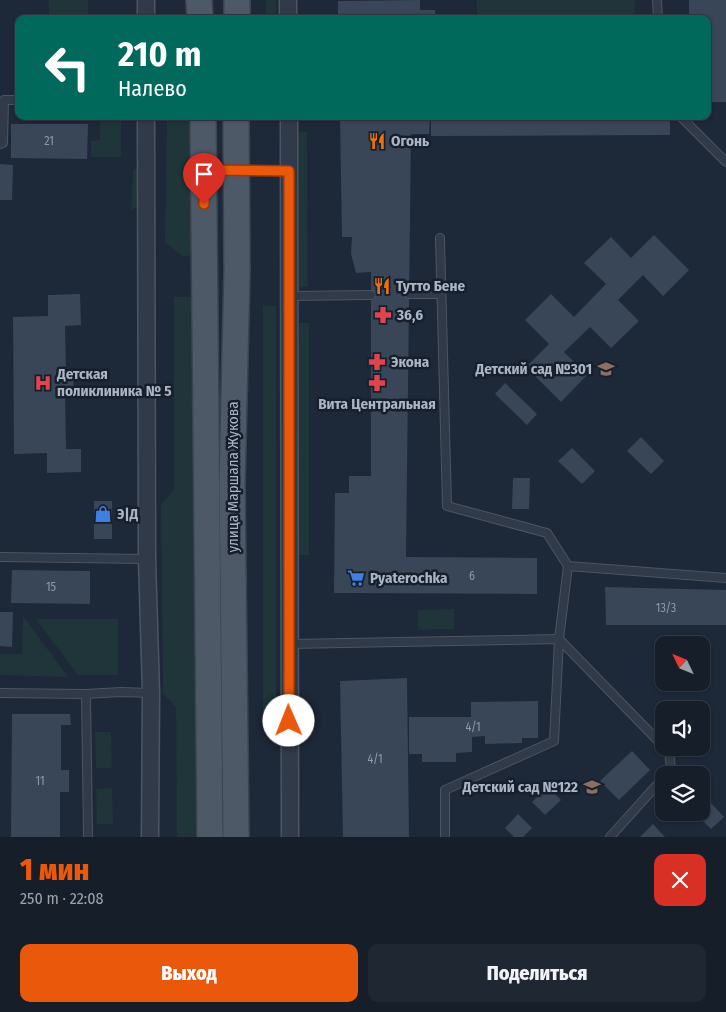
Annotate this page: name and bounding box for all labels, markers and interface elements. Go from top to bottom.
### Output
text: 210 m [118,33,202,75]
icon: left [35,35,100,100]
text: Налево [118,75,187,102]
restaurant icon: Огонь [367,131,387,151]
place label: Огонь [391,132,429,150]
house number: 21 [44,134,54,148]
pin [183,153,225,204]
icon: arrive [190,160,218,188]
restaurant icon: Тутто Бене [372,276,392,296]
place label: Тутто Бене [396,277,465,295]
pharmacy icon: 36,6 [373,305,393,325]
place label: 36,6 [396,306,423,324]
pharmacy icon: Экона [367,352,387,372]
place label: Экона [391,353,430,371]
school or university icon: Детский сад №301 [596,359,616,379]
place label: Детский сад №301 [474,360,592,378]
place label: Детская поликлиника № 5 [56,365,172,400]
hospital icon: Детская поликлиника № 5 [33,373,53,393]
pharmacy icon: Вита Центральная [367,373,387,393]
place label: Вита Центральная [318,395,436,413]
street label: улица Маршала Жукова [224,402,242,552]
shop icon: Э|Д [93,504,113,524]
place label: Э|Д [117,505,138,523]
supermarket icon: Pyaterochka [346,568,366,588]
place label: Pyaterochka [370,569,448,587]
house number: 6 [469,569,475,583]
house number: 15 [46,580,57,594]
house number: 13/3 [656,601,676,615]
north arrow [655,636,710,691]
map controls [655,636,710,821]
position arrow [262,694,314,746]
button: sound [655,701,710,756]
house number: 4/1 [465,720,481,734]
house number: 4/1 [367,752,383,766]
button: layers [655,766,710,821]
house number: 11 [35,774,45,788]
school or university icon: Детский сад №122 [582,777,602,797]
place label: Детский сад №122 [462,778,578,796]
text: 1 мин [20,852,89,888]
button: close [654,854,706,906]
text: 250 m · 22:08 [20,889,104,908]
button: Выход [20,944,358,1002]
button: Поделиться [368,944,706,1002]

